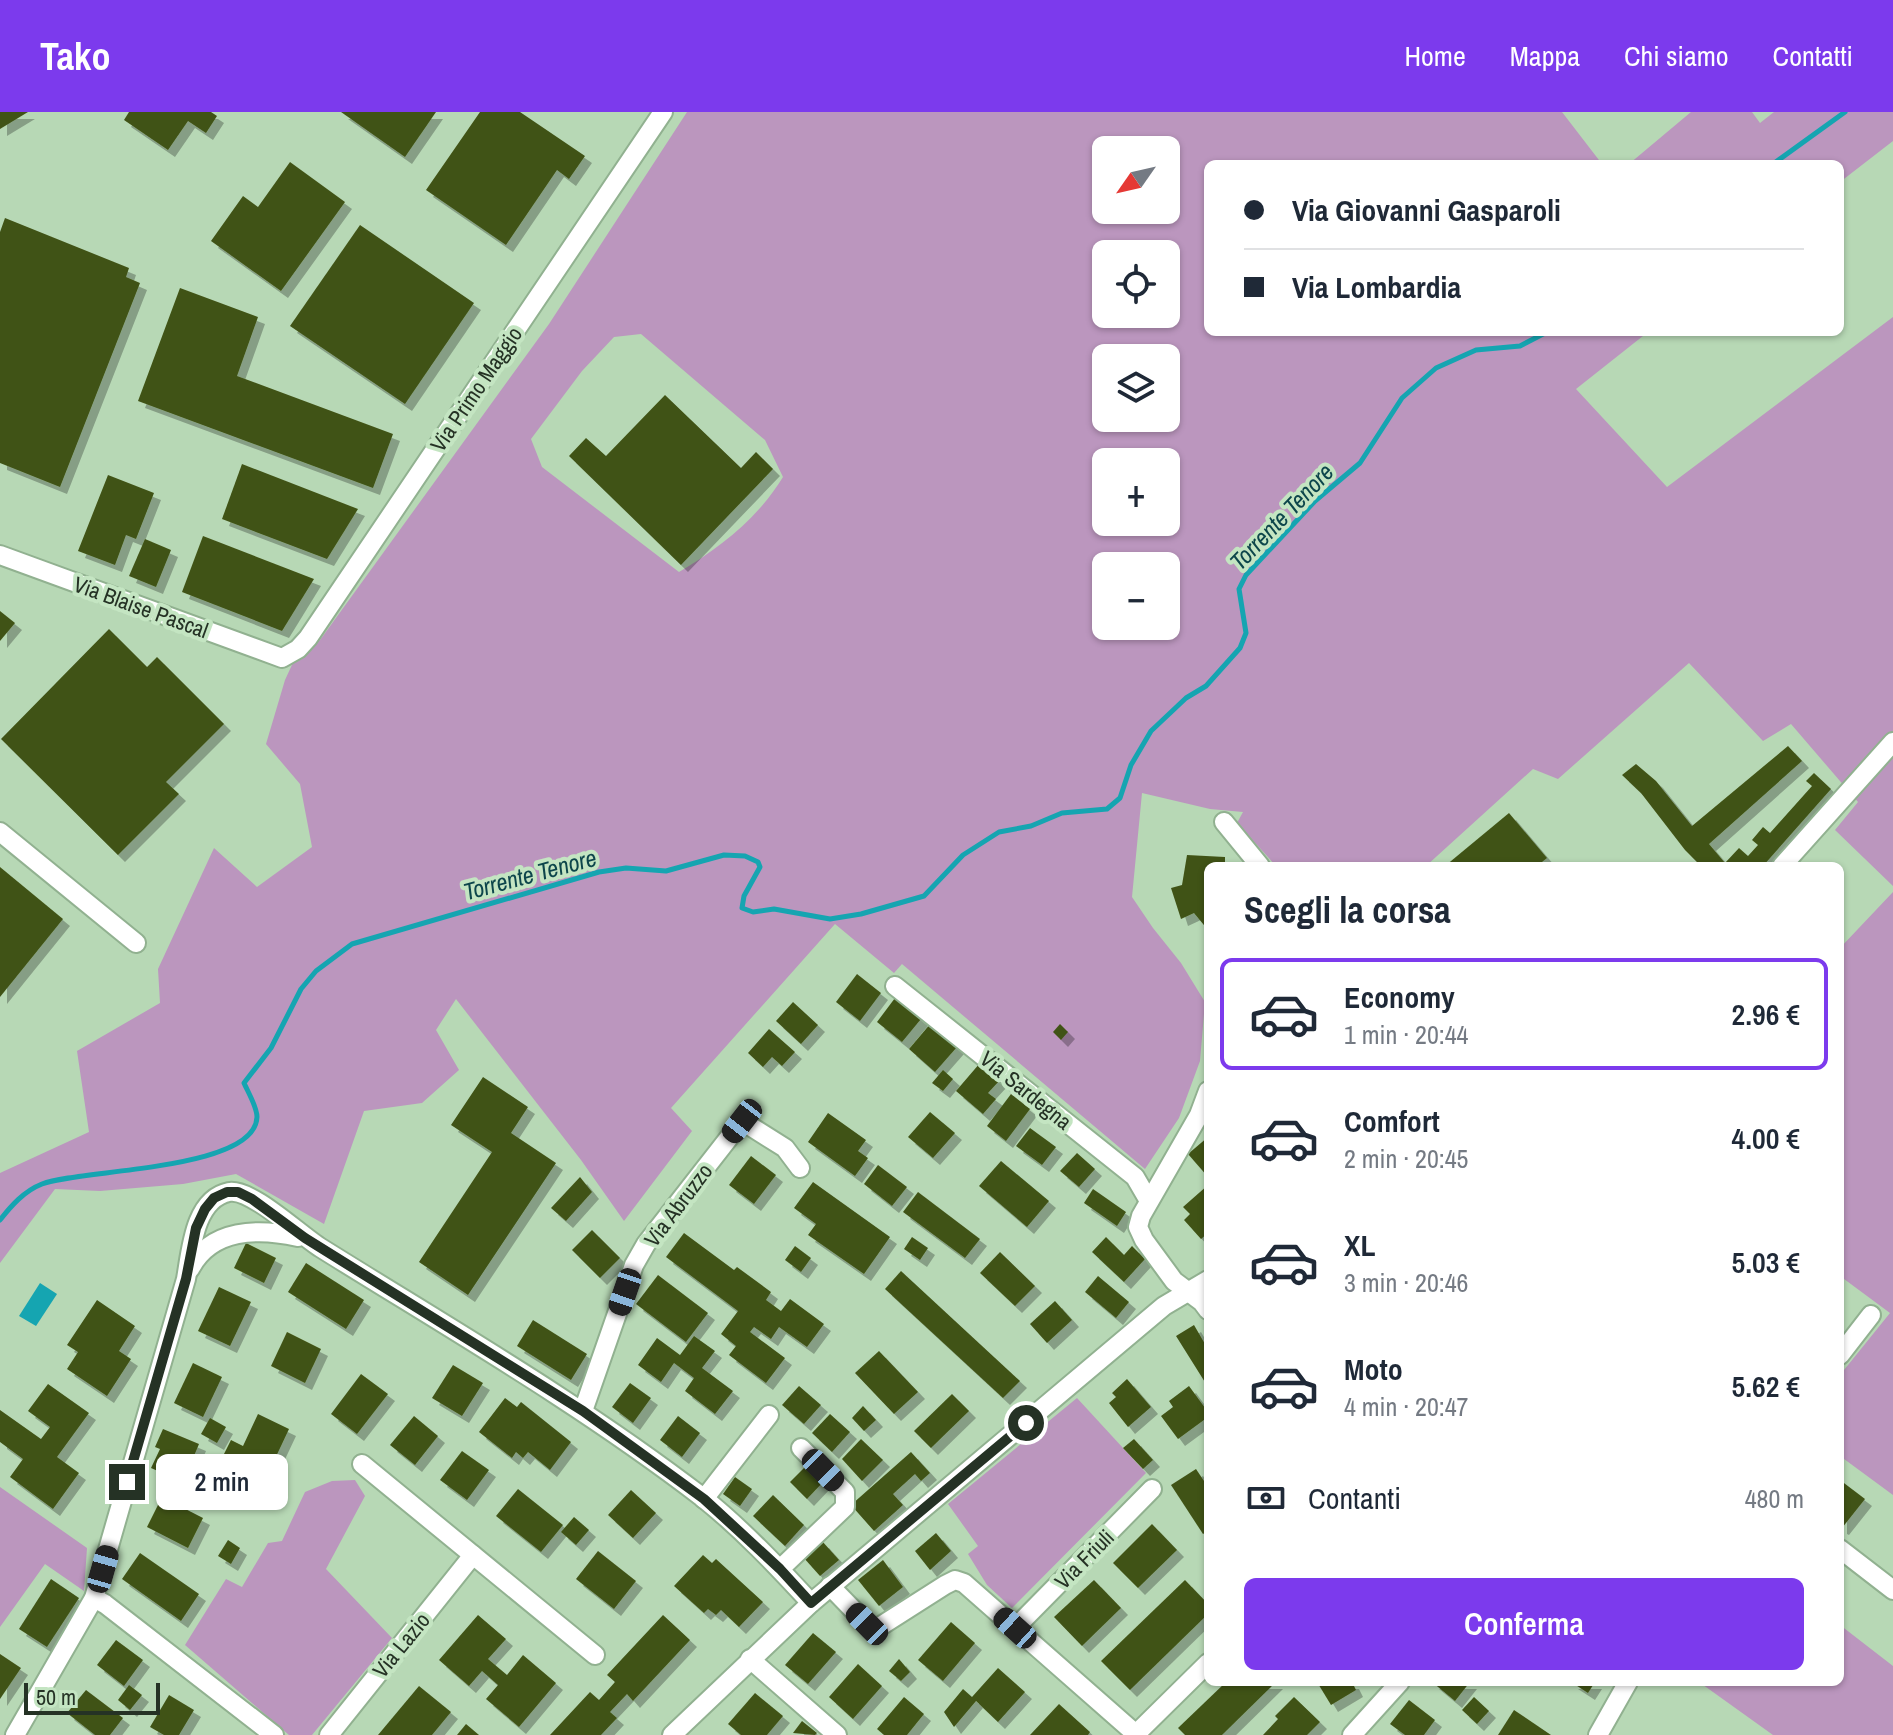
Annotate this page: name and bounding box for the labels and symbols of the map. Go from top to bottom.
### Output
north arrow [1092,136,1180,224]
street label: Via Primo Maggio [423,320,529,458]
water label: Torrente Tenore [1222,456,1340,576]
street label: Via Blaise Pascal [70,569,212,645]
water label: Torrente Tenore [460,841,600,907]
street label: Via Sardegna [974,1044,1078,1136]
car [718,1095,766,1147]
street label: Via Abruzzo [637,1157,719,1253]
car [606,1265,644,1319]
route start [1008,1405,1044,1441]
car [798,1445,848,1495]
callout: 2 min [155,1454,287,1510]
route end [109,1464,145,1500]
street label: Via Friuli [1048,1523,1120,1595]
car [85,1543,121,1595]
car [842,1599,892,1649]
car [989,1603,1041,1653]
street label: Via Lazio [365,1606,437,1684]
scale bar [24,1679,160,1715]

